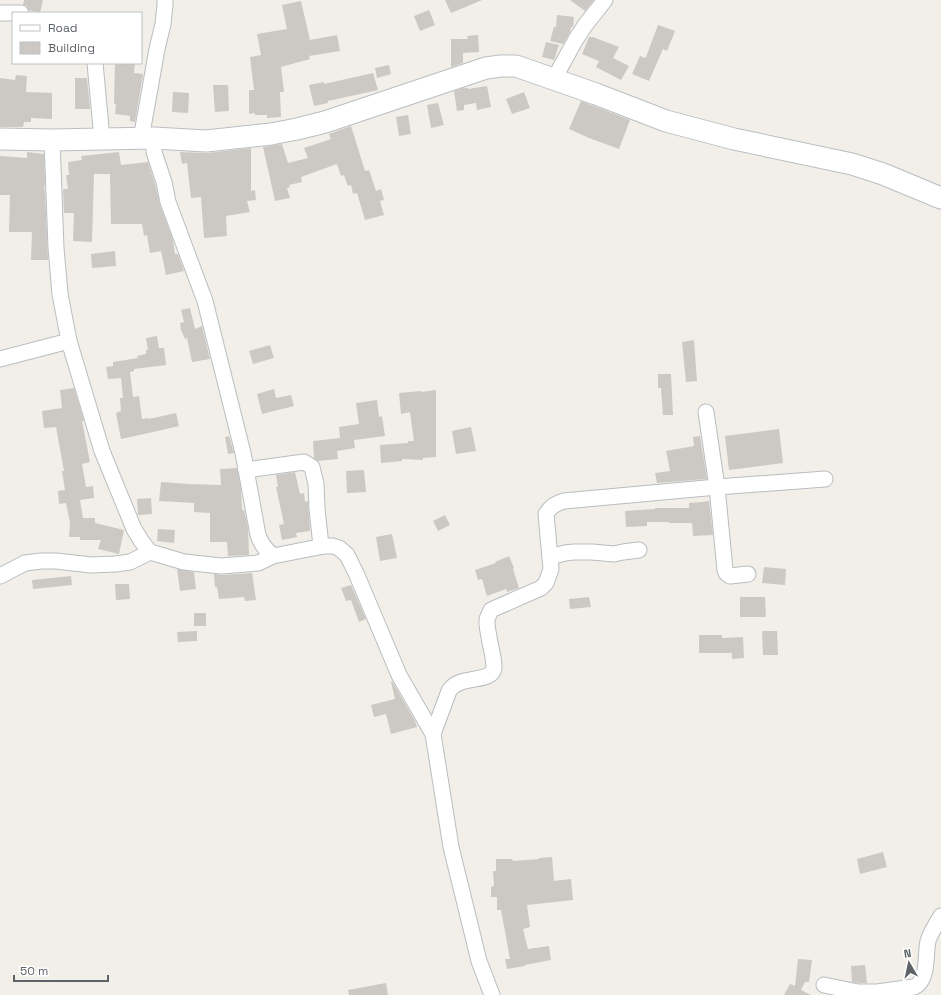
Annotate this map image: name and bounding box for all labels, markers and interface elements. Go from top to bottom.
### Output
legend [12,12,142,64]
text: Road [48,20,77,36]
text: Building [48,40,95,56]
north arrow [889,943,929,983]
text: N [903,946,912,961]
scale bar [14,957,108,983]
text: 50 m [20,963,48,979]

